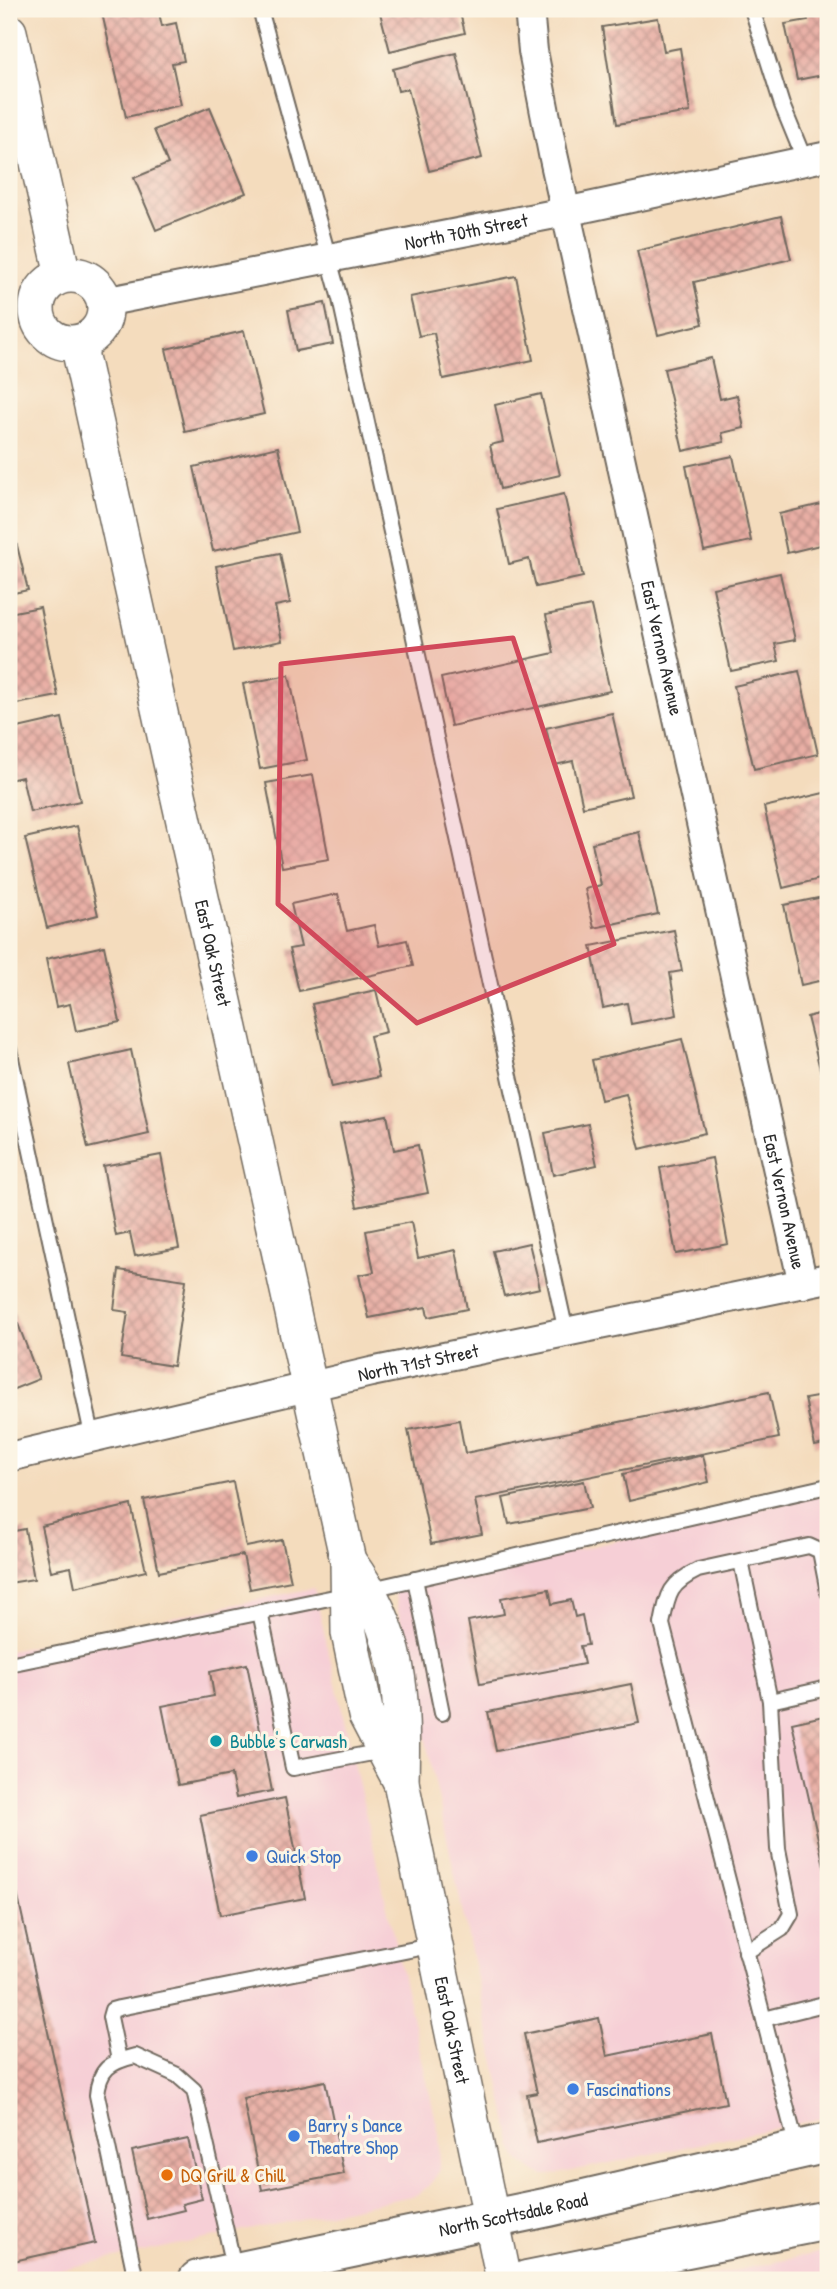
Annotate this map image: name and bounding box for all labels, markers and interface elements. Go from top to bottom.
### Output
street label: North 70th Street [402,206,531,256]
street label: East Vernon Avenue [635,578,690,718]
street label: East Oak Street [189,897,238,1009]
street label: East Vernon Avenue [757,1132,812,1272]
street label: North 71st Street [355,1337,481,1388]
place label: Bubble's Carwash [230,1728,347,1754]
marker: Bubble's Carwash [208,1733,224,1749]
place label: Quick Stop [266,1843,341,1869]
marker: Quick Stop [244,1848,260,1864]
street label: East Oak Street [429,1974,476,2086]
place label: Fascinations [586,2076,671,2102]
marker: Fascinations [565,2081,581,2097]
place label: Barry's Dance Theatre Shop [308,2112,403,2160]
marker: Barry's Dance Theatre Shop [286,2128,302,2144]
place label: DQ Grill & Chill [181,2162,286,2188]
marker: DQ Grill & Chill [159,2167,175,2183]
street label: North Scottsdale Road [437,2185,591,2243]

